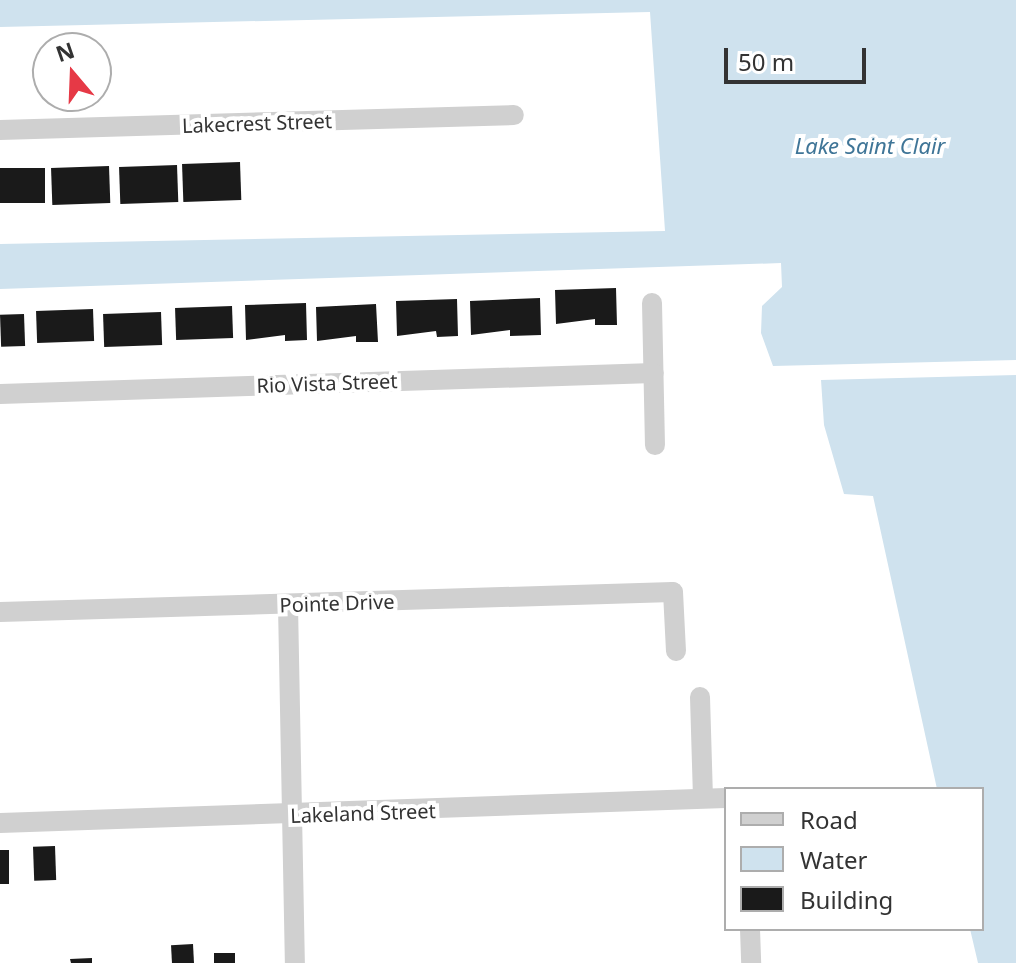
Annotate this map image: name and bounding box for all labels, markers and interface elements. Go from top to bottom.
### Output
north arrow [32,32,112,112]
scale bar [728,32,870,82]
text: N [51,34,78,68]
text: 50 m [738,45,794,78]
street label: Lakecrest Street [182,108,332,138]
water label: Lake Saint Clair [795,133,945,159]
street label: Rio Vista Street [256,369,398,397]
street label: Pointe Drive [279,589,395,617]
legend [724,787,984,931]
street label: Lakeland Street [290,798,436,828]
text: Road [800,803,858,836]
text: Water [800,843,867,876]
text: Building [800,883,893,916]

